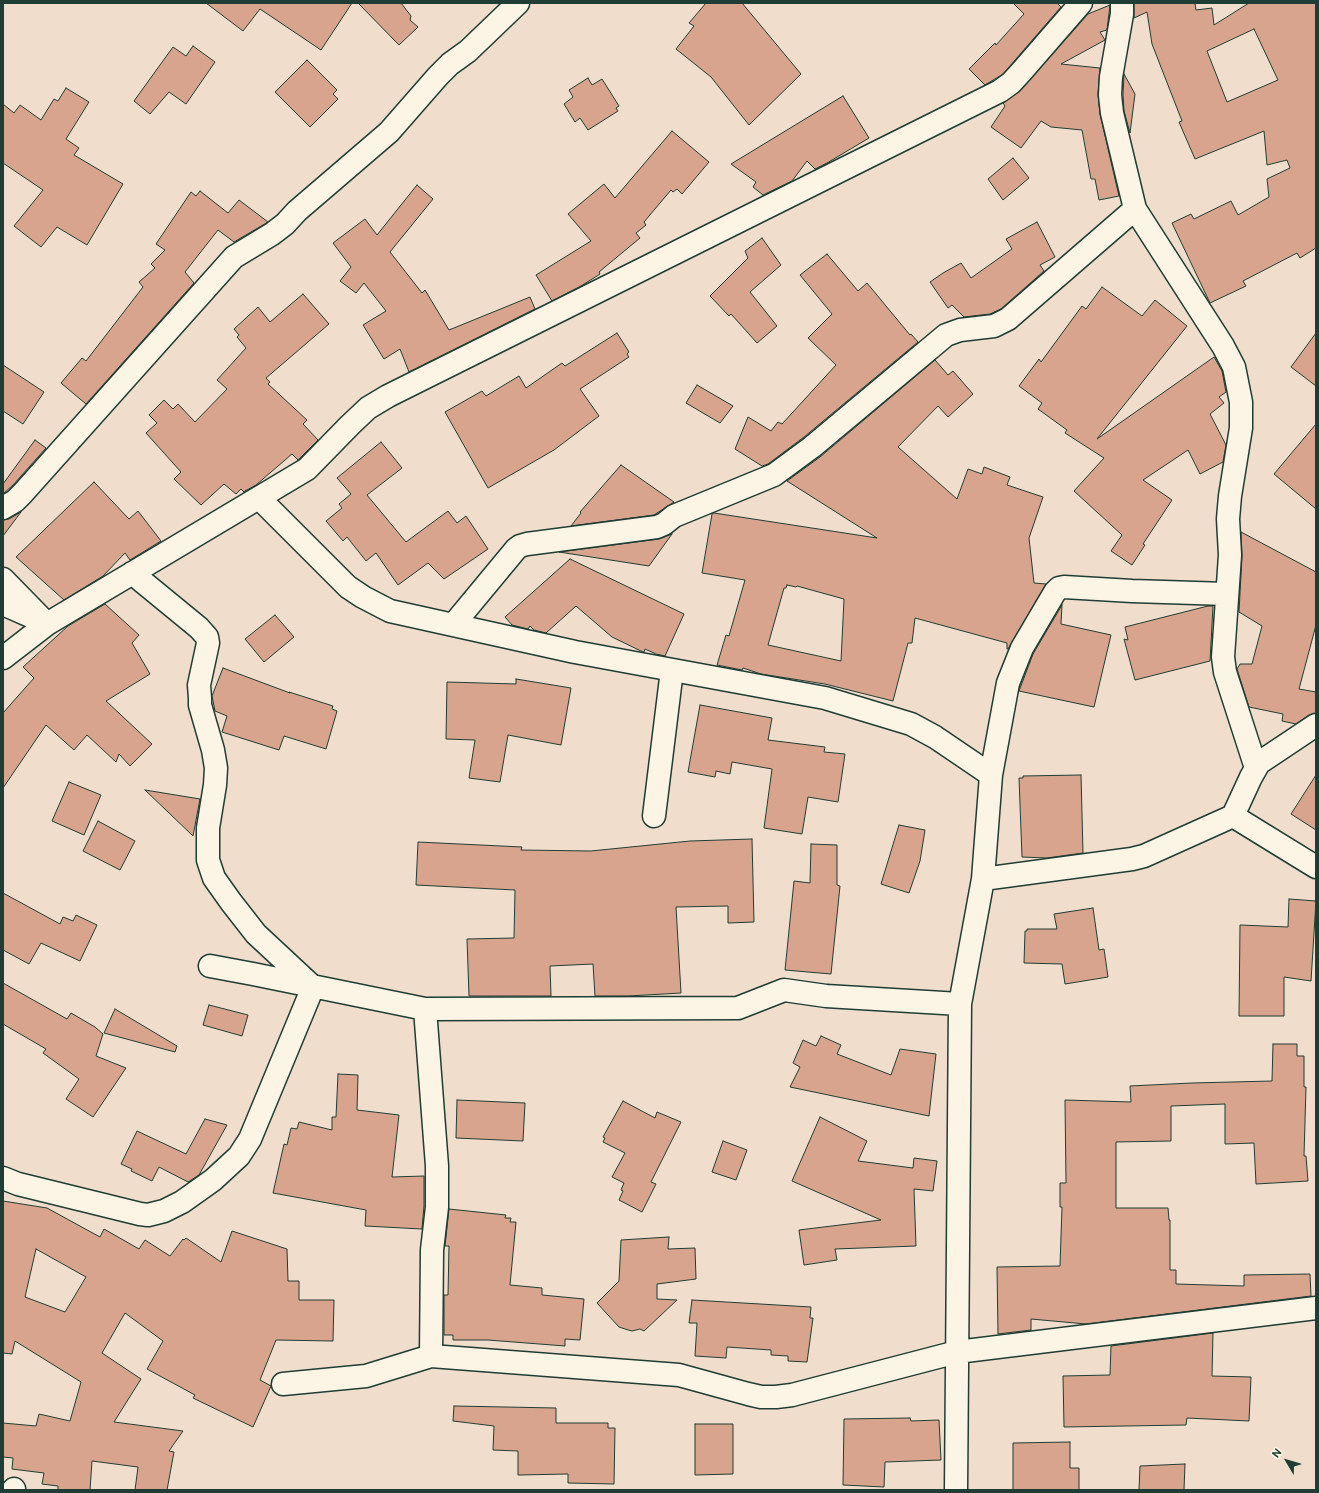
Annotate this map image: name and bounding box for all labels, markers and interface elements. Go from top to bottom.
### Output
north arrow [1267,1441,1307,1481]
text: N [1269,1446,1285,1461]

